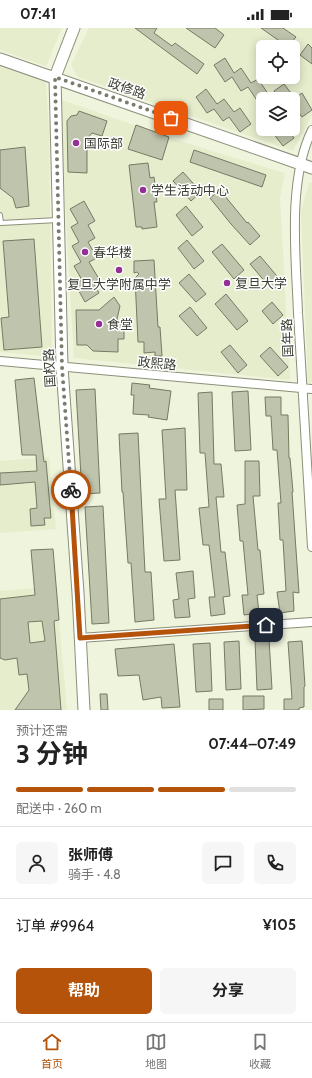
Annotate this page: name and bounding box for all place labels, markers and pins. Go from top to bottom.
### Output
pin [154,101,188,135]
place label: 国际部 [84,135,123,151]
marker: 国际部 [71,138,81,148]
place label: 学生活动中心 [151,182,229,198]
marker: 学生活动中心 [138,185,148,195]
place label: 春华楼 [93,244,132,260]
marker: 春华楼 [80,247,90,257]
marker: 复旦大学附属中学 [114,265,124,275]
place label: 复旦大学 [235,275,287,291]
place label: 复旦大学附属中学 [67,276,171,292]
marker: 复旦大学 [222,278,232,288]
place label: 食堂 [107,316,133,332]
marker: 食堂 [94,319,104,329]
pin [249,608,283,642]

